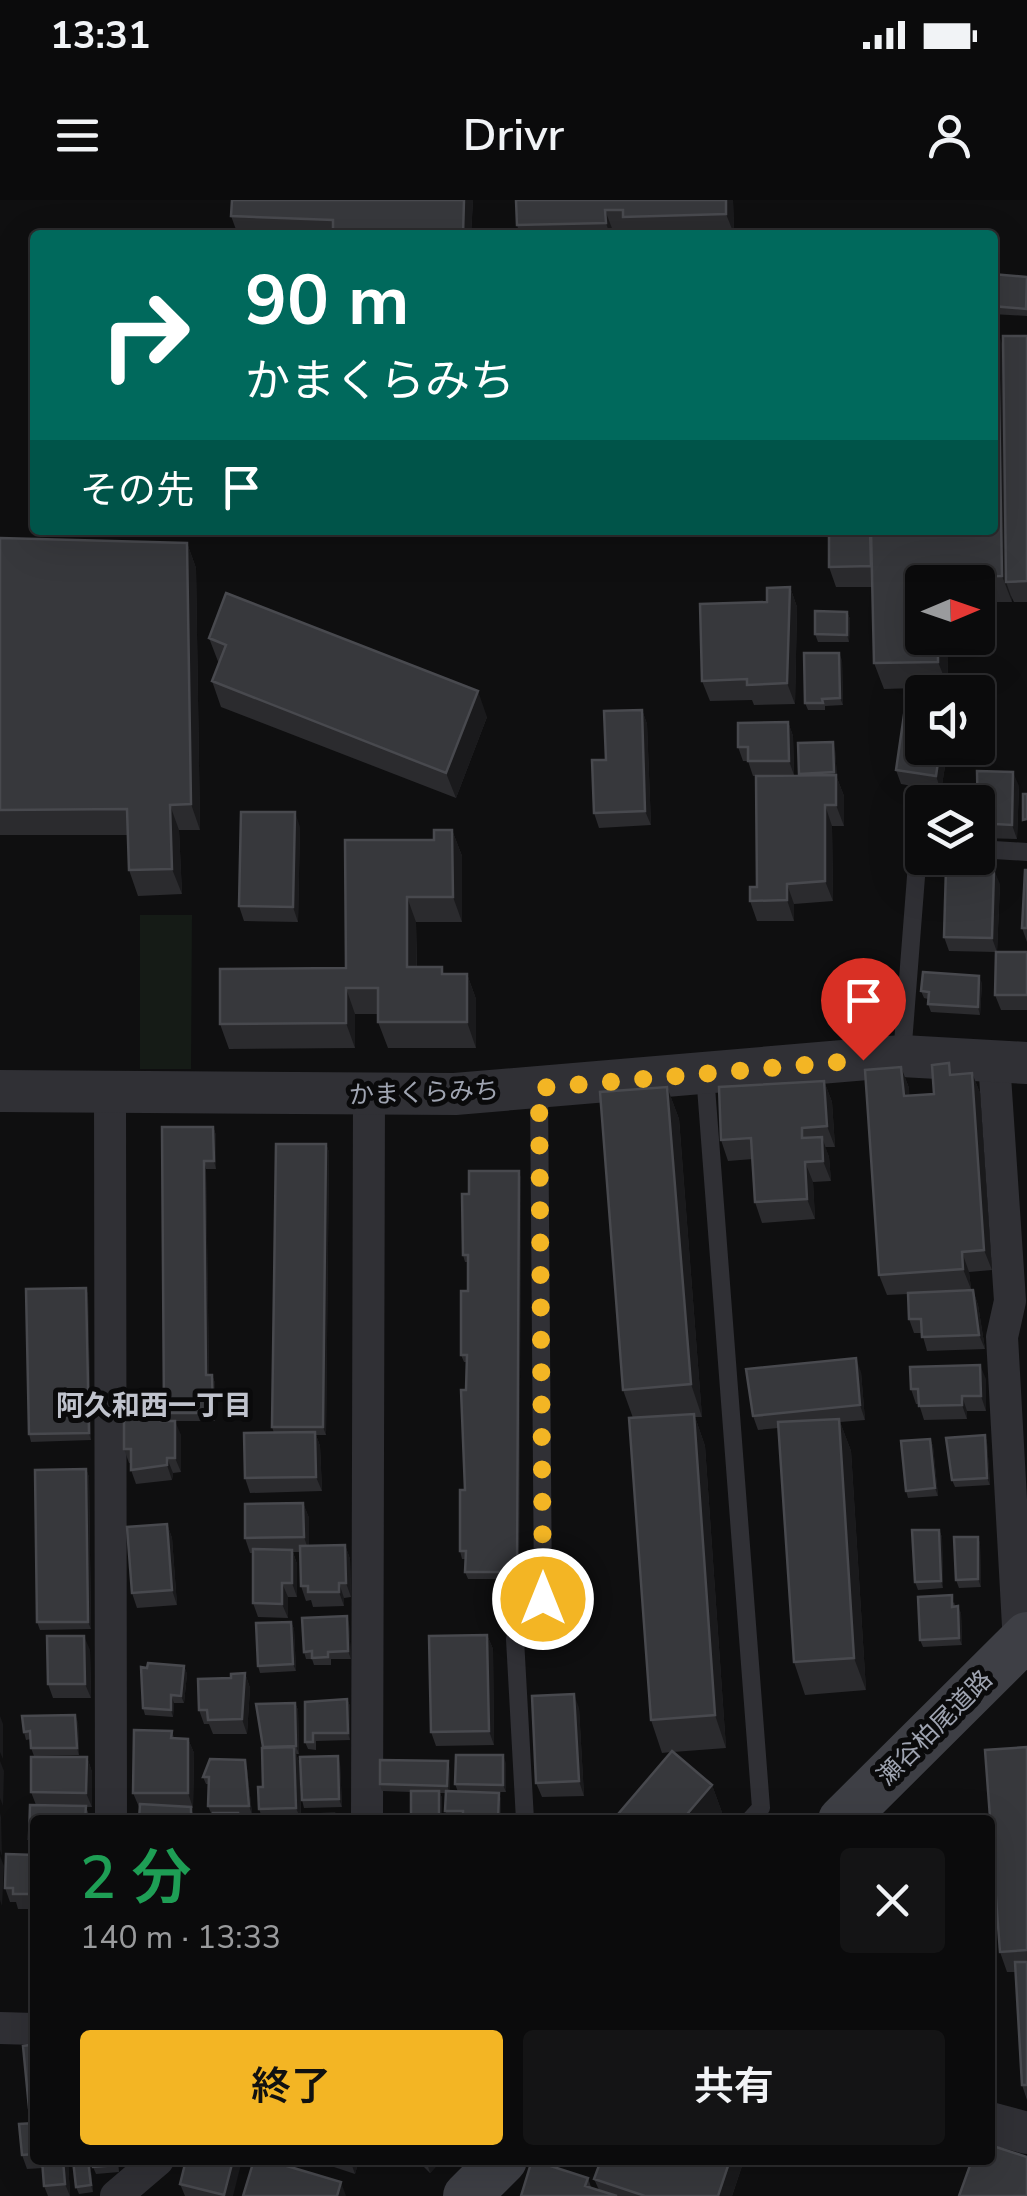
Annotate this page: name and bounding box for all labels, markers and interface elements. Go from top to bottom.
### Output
text: 13:31 [50,10,151,61]
text: Drivr [463,105,564,166]
icon: menu [50,108,105,163]
icon: person [922,108,977,163]
text: 90 m [245,253,409,349]
icon: right [80,270,210,400]
text: かまくらみち [245,351,515,412]
icon: arrive [214,460,269,515]
text: その先 [80,465,194,516]
north arrow [905,565,995,655]
map controls [905,565,995,875]
button: sound [905,675,995,765]
button: layers [905,785,995,875]
pin [821,958,906,1061]
icon: arrive [836,973,891,1028]
street label: かまくらみち [348,1073,500,1113]
district label: 阿久和西一丁目 [56,1387,252,1425]
position arrow [491,1547,595,1651]
street label: 瀬谷柏尾道路 [870,1663,1000,1793]
text: 2 分 [80,1837,192,1919]
button: close [840,1848,945,1953]
text: 140 m · 13:33 [80,1916,281,1959]
button: 終了 [80,2030,503,2145]
button: 共有 [523,2030,945,2145]

